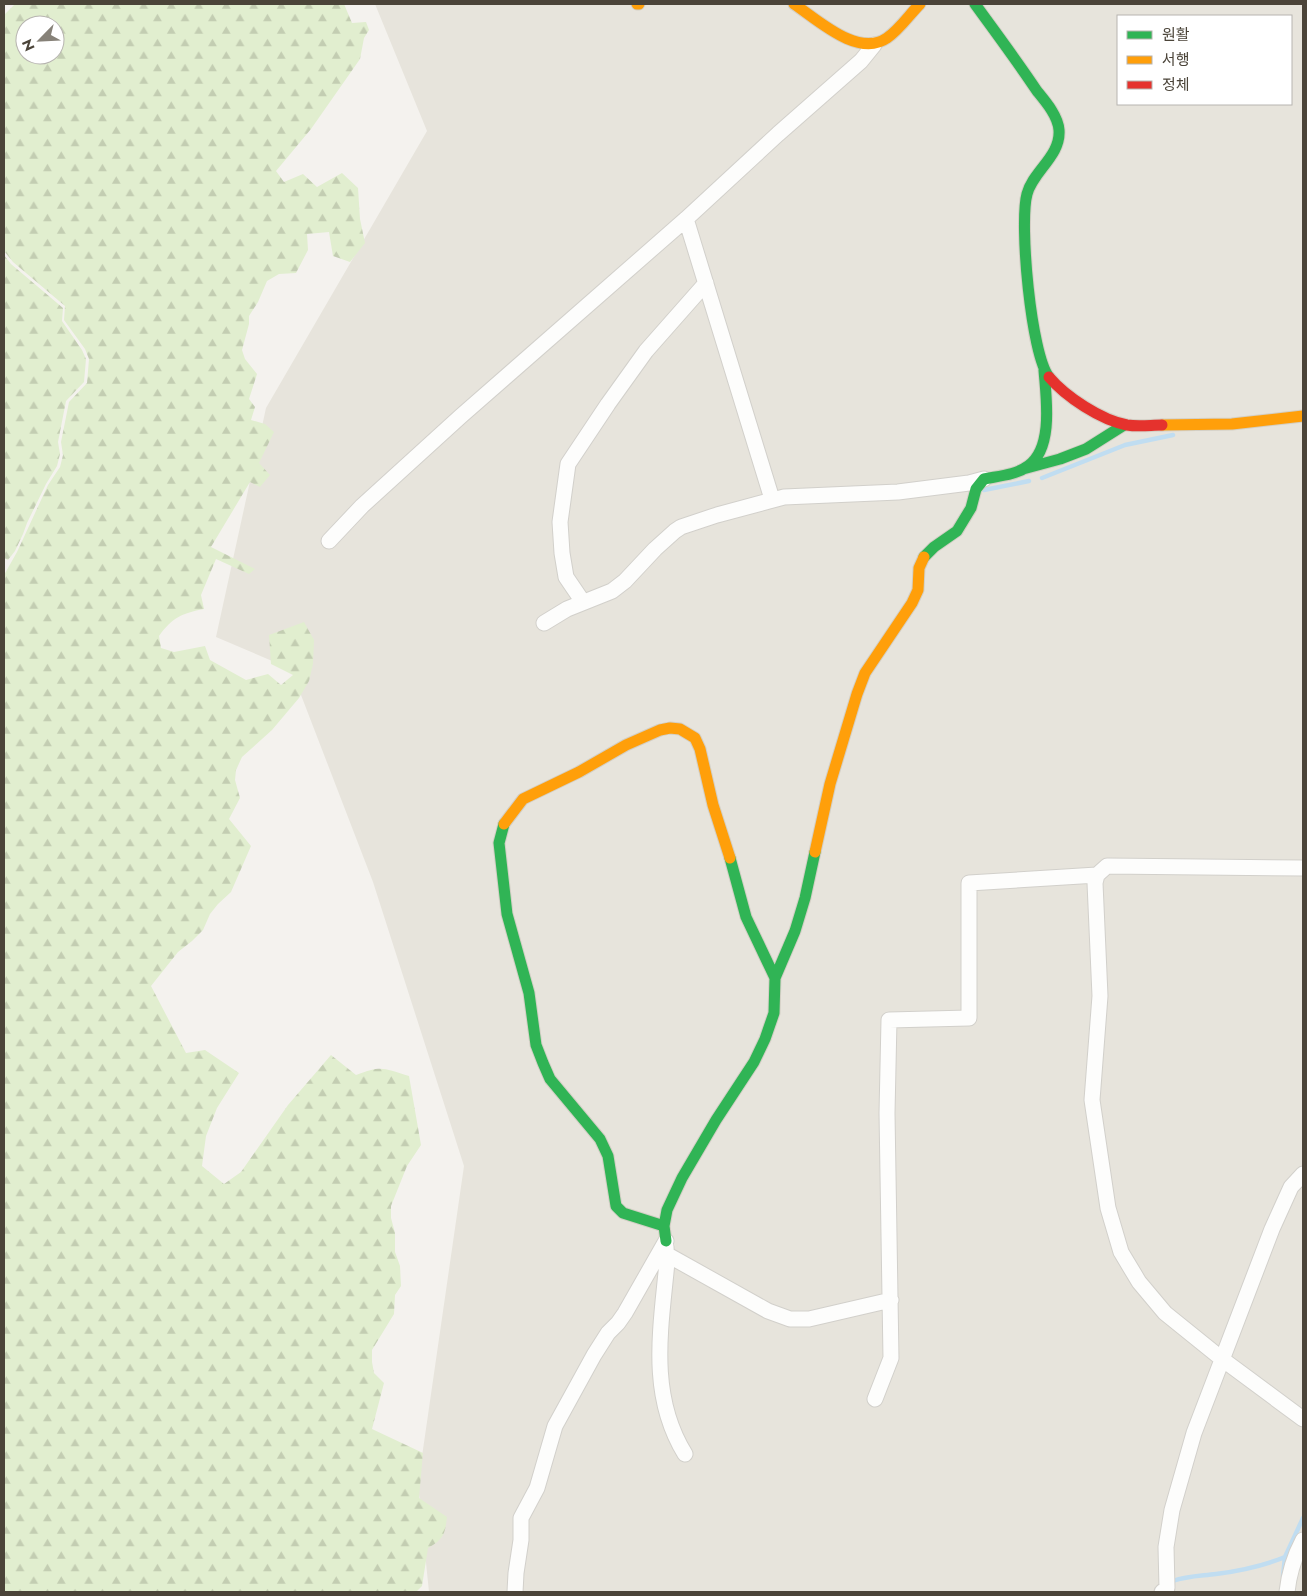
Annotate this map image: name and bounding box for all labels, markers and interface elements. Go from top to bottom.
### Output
north arrow [15,15,65,65]
legend [1117,15,1292,105]
text: 원활 [1162,24,1190,46]
text: N [17,36,40,54]
text: 서행 [1162,49,1190,71]
text: 정체 [1162,74,1190,96]

